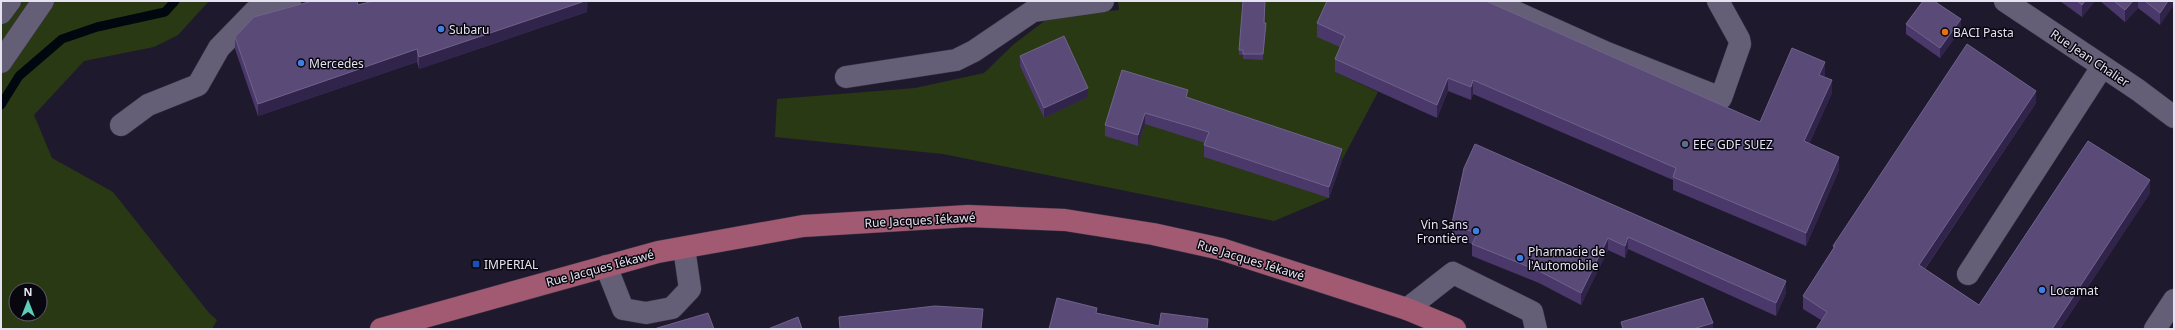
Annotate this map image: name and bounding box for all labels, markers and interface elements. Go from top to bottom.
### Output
place label: Subaru [449,21,490,38]
marker: Subaru [436,24,446,34]
place label: BACI Pasta [1953,24,2014,41]
street label: Rue Jean Chalier [2047,25,2133,91]
marker: BACI Pasta [1940,27,1950,37]
place label: Mercedes [309,55,364,72]
marker: Mercedes [296,58,306,68]
place label: EEC GDF SUEZ [1693,136,1773,153]
marker: EEC GDF SUEZ [1680,139,1690,149]
street label: Rue Jacques Iékawé [864,209,976,231]
place label: Vin Sans Frontière [1417,216,1468,247]
marker: Vin Sans Frontière [1471,226,1481,236]
street label: Rue Jacques Iékawé [1195,236,1307,284]
place label: Pharmacie de l'Automobile [1528,243,1605,274]
street label: Rue Jacques Iékawé [544,245,656,291]
marker: Pharmacie de l'Automobile [1515,253,1525,263]
place label: IMPERIAL [484,256,538,273]
marker: IMPERIAL [471,259,481,269]
north arrow [8,282,48,322]
place label: Locamat [2050,282,2099,299]
text: N [24,284,32,299]
marker: Locamat [2037,285,2047,295]

